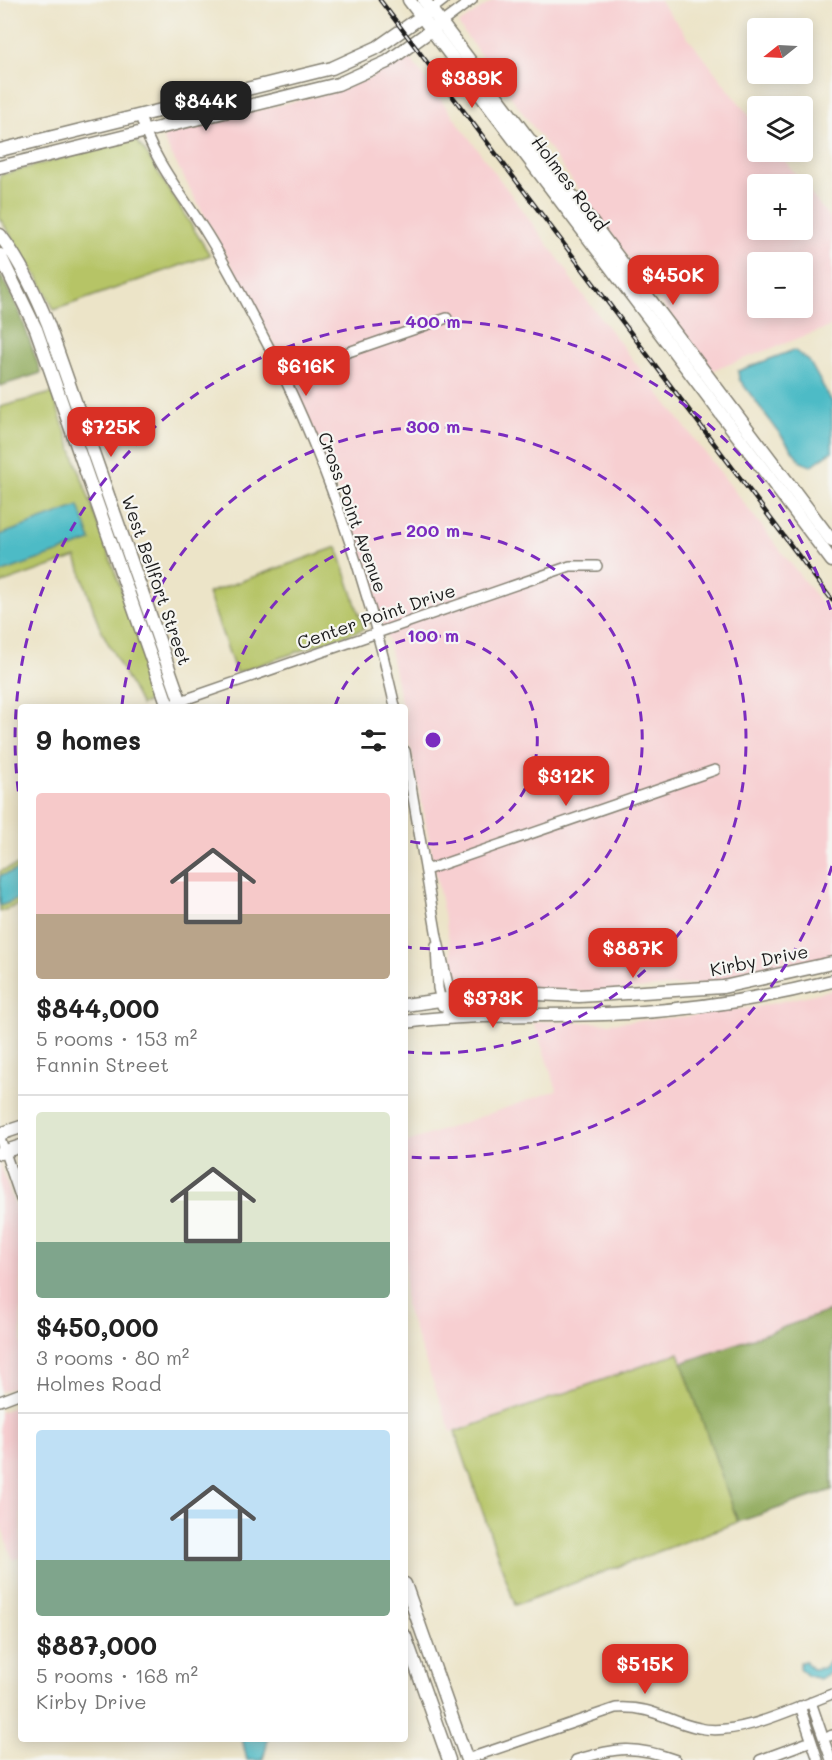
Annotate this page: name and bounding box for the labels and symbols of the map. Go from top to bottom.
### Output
north arrow [747,18,813,84]
pin: $389K [430,58,514,109]
pin: $844K [164,81,248,132]
street label: Holmes Road [526,131,614,235]
pin: $450K [631,255,715,306]
text: 400 m [405,309,461,333]
pin: $616K [264,346,348,397]
pin: $725K [69,407,153,458]
text: 300 m [406,414,460,438]
street label: Cross Point Avenue [313,429,393,595]
street label: West Bellfort Street [117,492,197,668]
text: 200 m [406,518,460,542]
street label: Center Point Drive [294,578,458,654]
text: 100 m [407,623,459,647]
centre of rings [423,730,443,750]
pin: $312K [524,756,608,807]
pin: $887K [591,928,675,979]
street label: Kirby Drive [708,939,810,981]
pin: $373K [451,978,535,1029]
pin: $515K [603,1644,687,1695]

